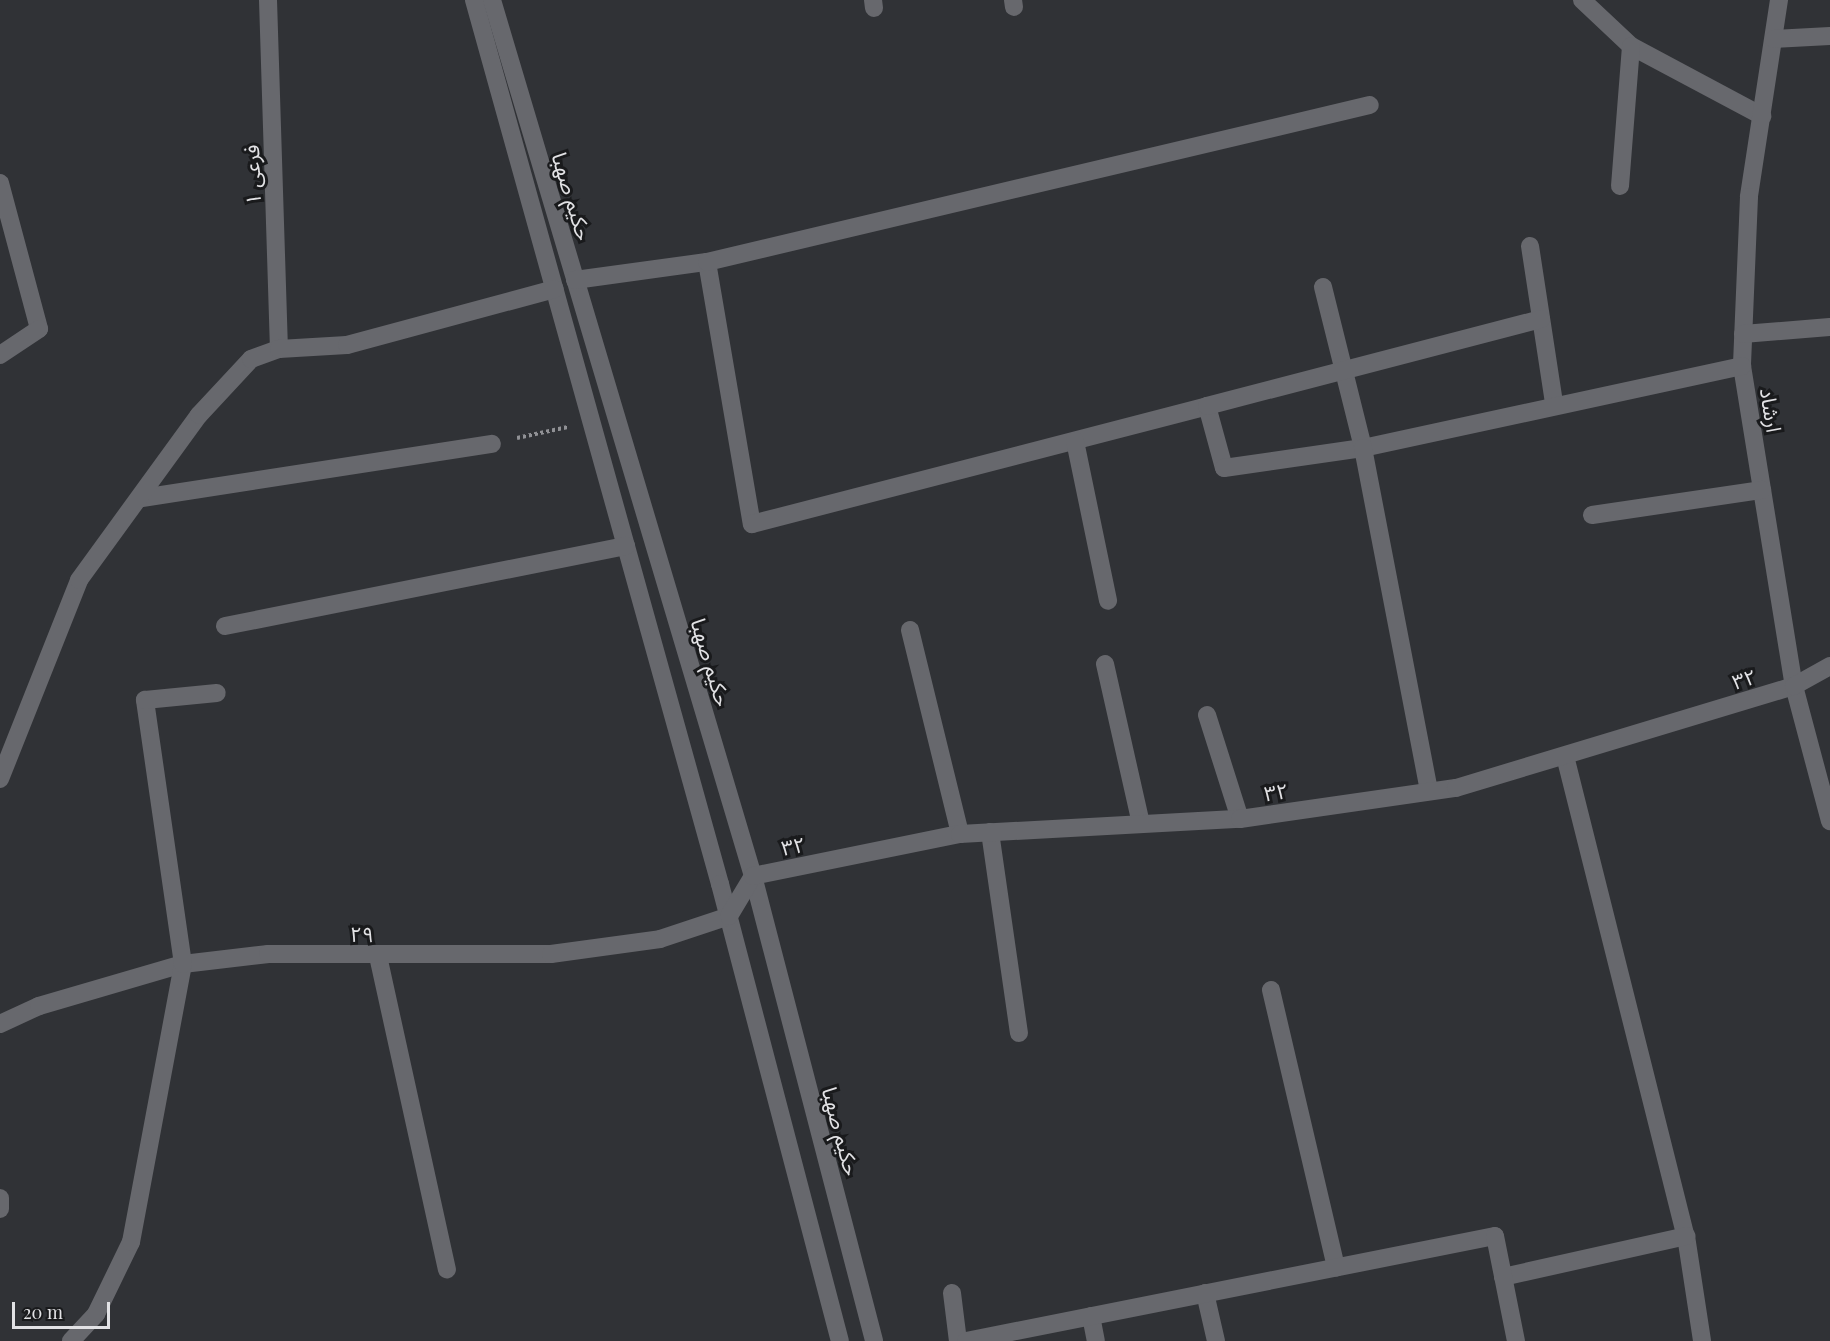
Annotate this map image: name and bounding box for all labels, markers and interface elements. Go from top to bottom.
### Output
street label: فرعی ۱ [237,144,265,206]
street label: حکیم صهبا [548,149,598,243]
street label: ارشاد [1756,386,1788,434]
street label: حکیم صهبا [687,615,737,709]
street label: ۳۲ [1729,662,1759,694]
street label: ۳۲ [1262,777,1290,805]
street label: ۳۲ [779,830,807,860]
street label: ۲۹ [350,920,374,946]
street label: حکیم صهبا [818,1084,866,1178]
scale bar [15,1290,112,1328]
text: 20 m [23,1300,63,1324]

